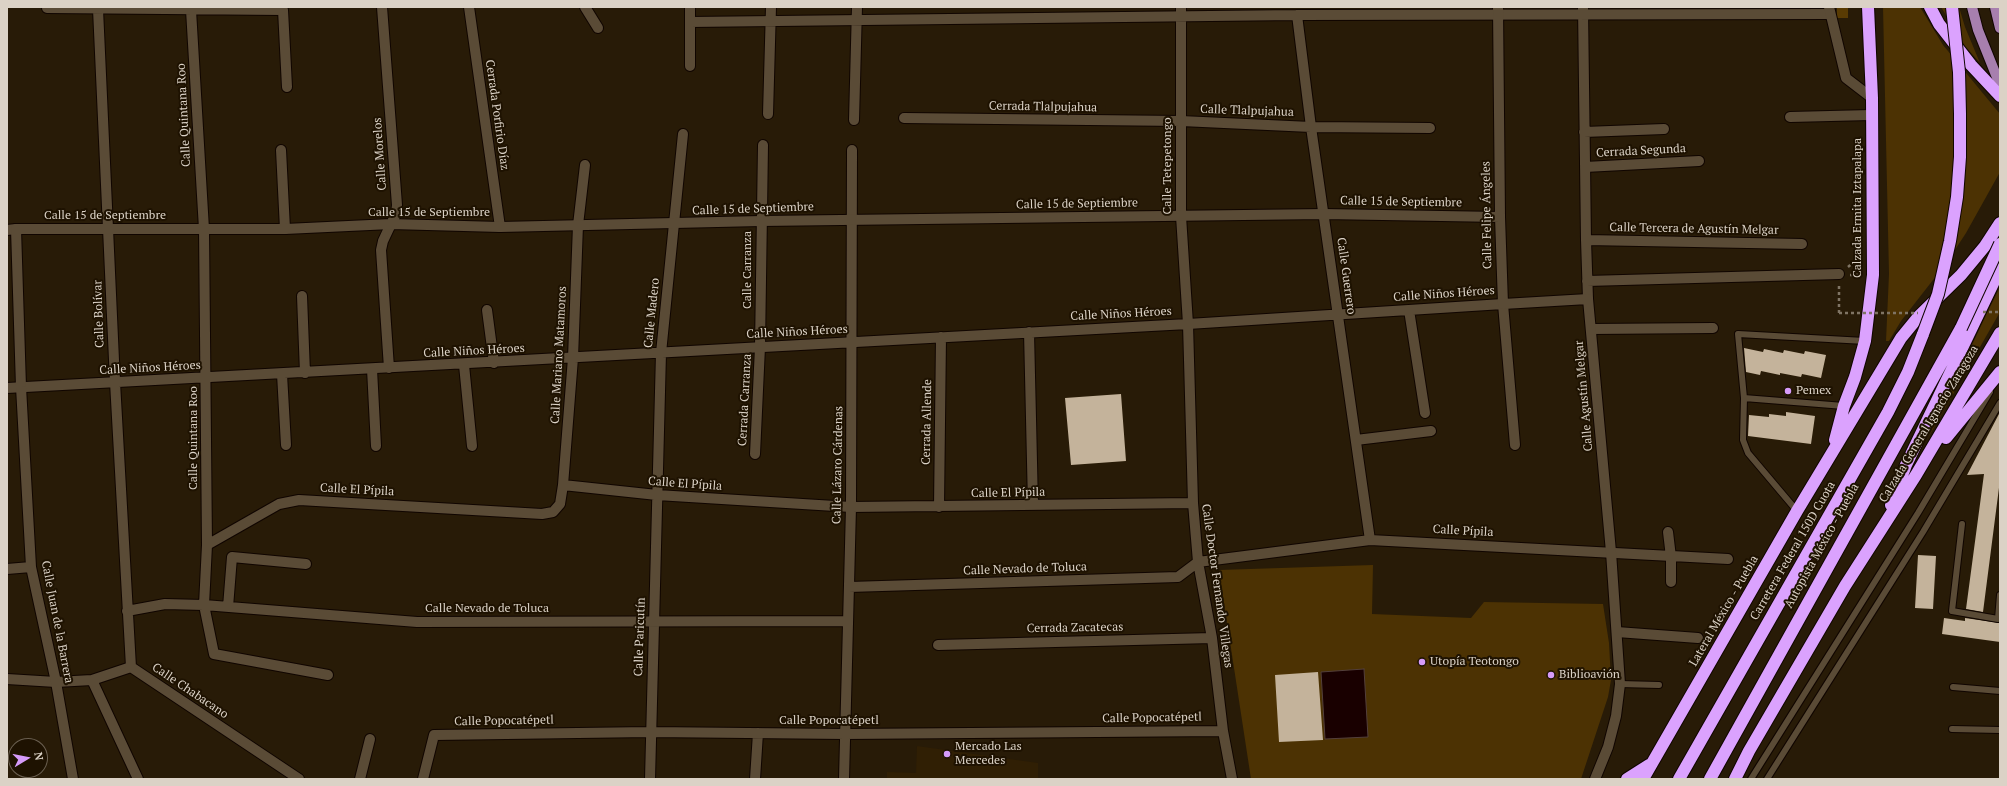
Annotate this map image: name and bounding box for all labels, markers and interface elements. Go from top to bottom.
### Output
street label: Cerrada Porfirio Díaz [482,59,512,171]
street label: Calle Quintana Roo [174,63,194,167]
street label: Cerrada Tlalpujahua [989,99,1097,115]
street label: Calle Tlalpujahua [1200,102,1294,120]
street label: Calle Morelos [370,117,390,191]
street label: Calle Tetepetongo [1161,117,1175,215]
street label: Calzada Ermita Iztapalapa [1851,138,1865,278]
street label: Cerrada Segunda [1596,141,1686,161]
street label: Calle Felipe Ángeles [1479,161,1495,269]
street label: Calle 15 de Septiembre [1340,194,1462,210]
street label: Calle 15 de Septiembre [1016,196,1138,212]
street label: Calle 15 de Septiembre [692,200,814,218]
street label: Calle 15 de Septiembre [368,206,490,220]
street label: Calle 15 de Septiembre [44,209,166,223]
street label: Calle Tercera de Agustín Melgar [1609,220,1779,238]
street label: Calle Carranza [741,231,755,309]
street label: Calle Guerrero [1333,237,1359,315]
street label: Calle Madero [641,277,663,349]
street label: Calle Bolívar [91,280,107,348]
street label: Calle Niños Héroes [1393,283,1495,305]
street label: Calle Mariano Matamoros [548,286,570,424]
street label: Calle Niños Héroes [1070,304,1172,324]
street label: Calle Niños Héroes [746,322,848,342]
street label: Calle Agustín Melgar [1572,340,1596,452]
street label: Calle Niños Héroes [423,341,525,361]
street label: Calzada General Ignacio Zaragoza [1876,343,1982,505]
street label: Cerrada Carranza [735,353,755,447]
street label: Calle Niños Héroes [99,358,201,378]
street label: Cerrada Allende [919,379,935,465]
place label: Pemex [1796,384,1831,398]
street label: Calle Quintana Roo [187,386,201,490]
marker: Pemex [1783,386,1793,396]
street label: Calle Lázaro Cárdenas [830,406,846,524]
street label: Calle El Pípila [647,474,723,494]
street label: Carretera Federal 150D Cuota [1747,479,1839,623]
street label: Calle El Pípila [320,481,394,499]
street label: Autopista México - Puebla [1782,481,1862,611]
street label: Calle El Pípila [971,485,1045,501]
street label: Calle Doctor Fernando Villegas [1198,503,1236,669]
street label: Calle Pípila [1432,522,1494,540]
street label: Lateral México - Puebla [1686,553,1762,669]
street label: Calle Juan de la Barrera [38,559,76,685]
street label: Calle Nevado de Toluca [963,560,1087,578]
street label: Calle Paricutín [631,597,649,677]
street label: Calle Nevado de Toluca [425,602,549,616]
street label: Cerrada Zacatecas [1027,620,1123,636]
place label: Utopía Teotongo [1430,655,1519,669]
marker: Utopía Teotongo [1417,657,1427,667]
street label: Calle Chabacano [149,660,231,722]
place label: Biblioavión [1559,668,1620,682]
marker: Biblioavión [1546,670,1556,680]
street label: Calle Popocatépetl [1102,710,1202,726]
street label: Calle Popocatépetl [454,713,554,729]
street label: Calle Popocatépetl [779,714,879,728]
north arrow [8,738,48,778]
place label: Mercado Las Mercedes [955,740,1022,768]
marker: Mercado Las Mercedes [942,749,952,759]
text: N [31,751,46,761]

